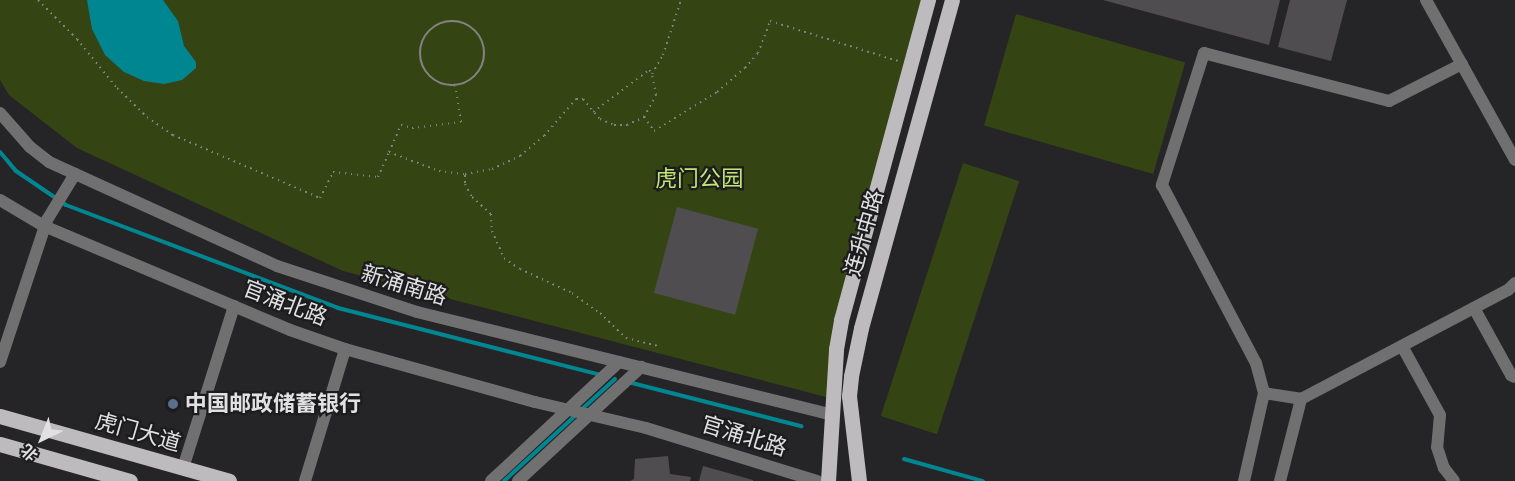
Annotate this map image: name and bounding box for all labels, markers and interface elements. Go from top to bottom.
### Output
park label: 虎门公园 [655,166,743,192]
street label: 连升中路 [839,187,889,279]
street label: 新涌南路 [358,260,450,310]
street label: 官涌北路 [239,275,331,331]
place label: 中国邮政储蓄银行 [185,391,361,417]
marker: 中国邮政储蓄银行 [166,397,180,411]
street label: 虎门大道 [92,407,184,457]
north arrow [12,409,72,469]
street label: 官涌北路 [698,411,790,461]
text: 北 [16,439,43,466]

